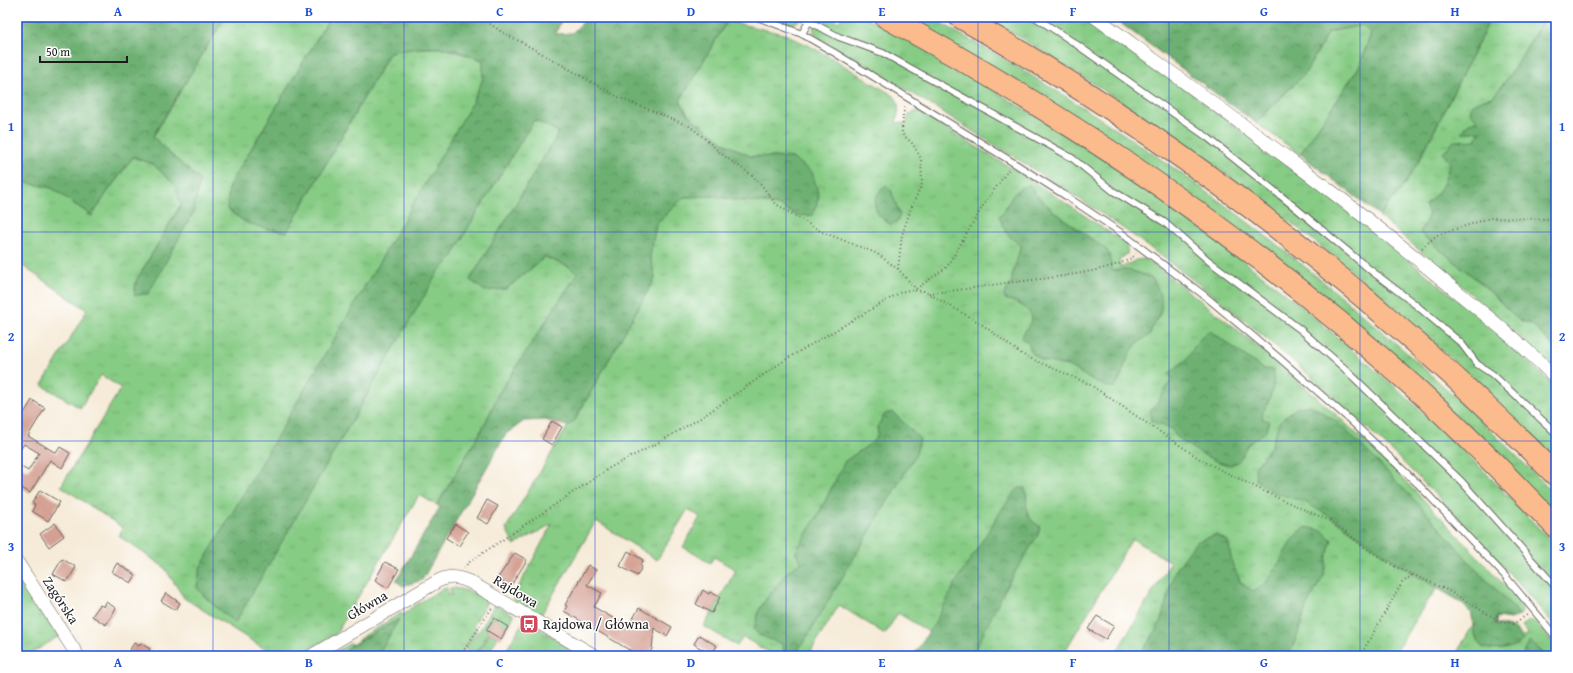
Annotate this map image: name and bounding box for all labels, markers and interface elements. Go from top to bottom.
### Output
text: A [114,2,123,21]
text: B [305,2,313,21]
text: C [496,2,504,21]
text: D [687,2,695,21]
text: E [879,2,886,21]
text: F [1070,2,1077,21]
text: G [1260,2,1268,21]
text: H [1450,2,1460,21]
scale bar [40,38,127,64]
text: 50 m [46,43,70,60]
text: 1 [8,117,14,136]
text: 1 [1559,117,1565,136]
text: 2 [8,327,15,346]
text: 2 [1559,327,1566,346]
text: 3 [8,537,14,556]
text: 3 [1559,537,1565,556]
street label: Rajdowa [490,570,543,612]
street label: Zagórska [38,572,84,628]
street label: Główna [343,585,391,625]
bus stop icon: Rajdowa / Główna [518,613,540,635]
place label: Rajdowa / Główna [543,614,649,634]
text: A [114,653,123,672]
text: B [305,653,313,672]
text: C [496,653,504,672]
text: D [687,653,695,672]
text: E [879,653,886,672]
text: F [1070,653,1077,672]
text: G [1260,653,1268,672]
text: H [1450,653,1460,672]

